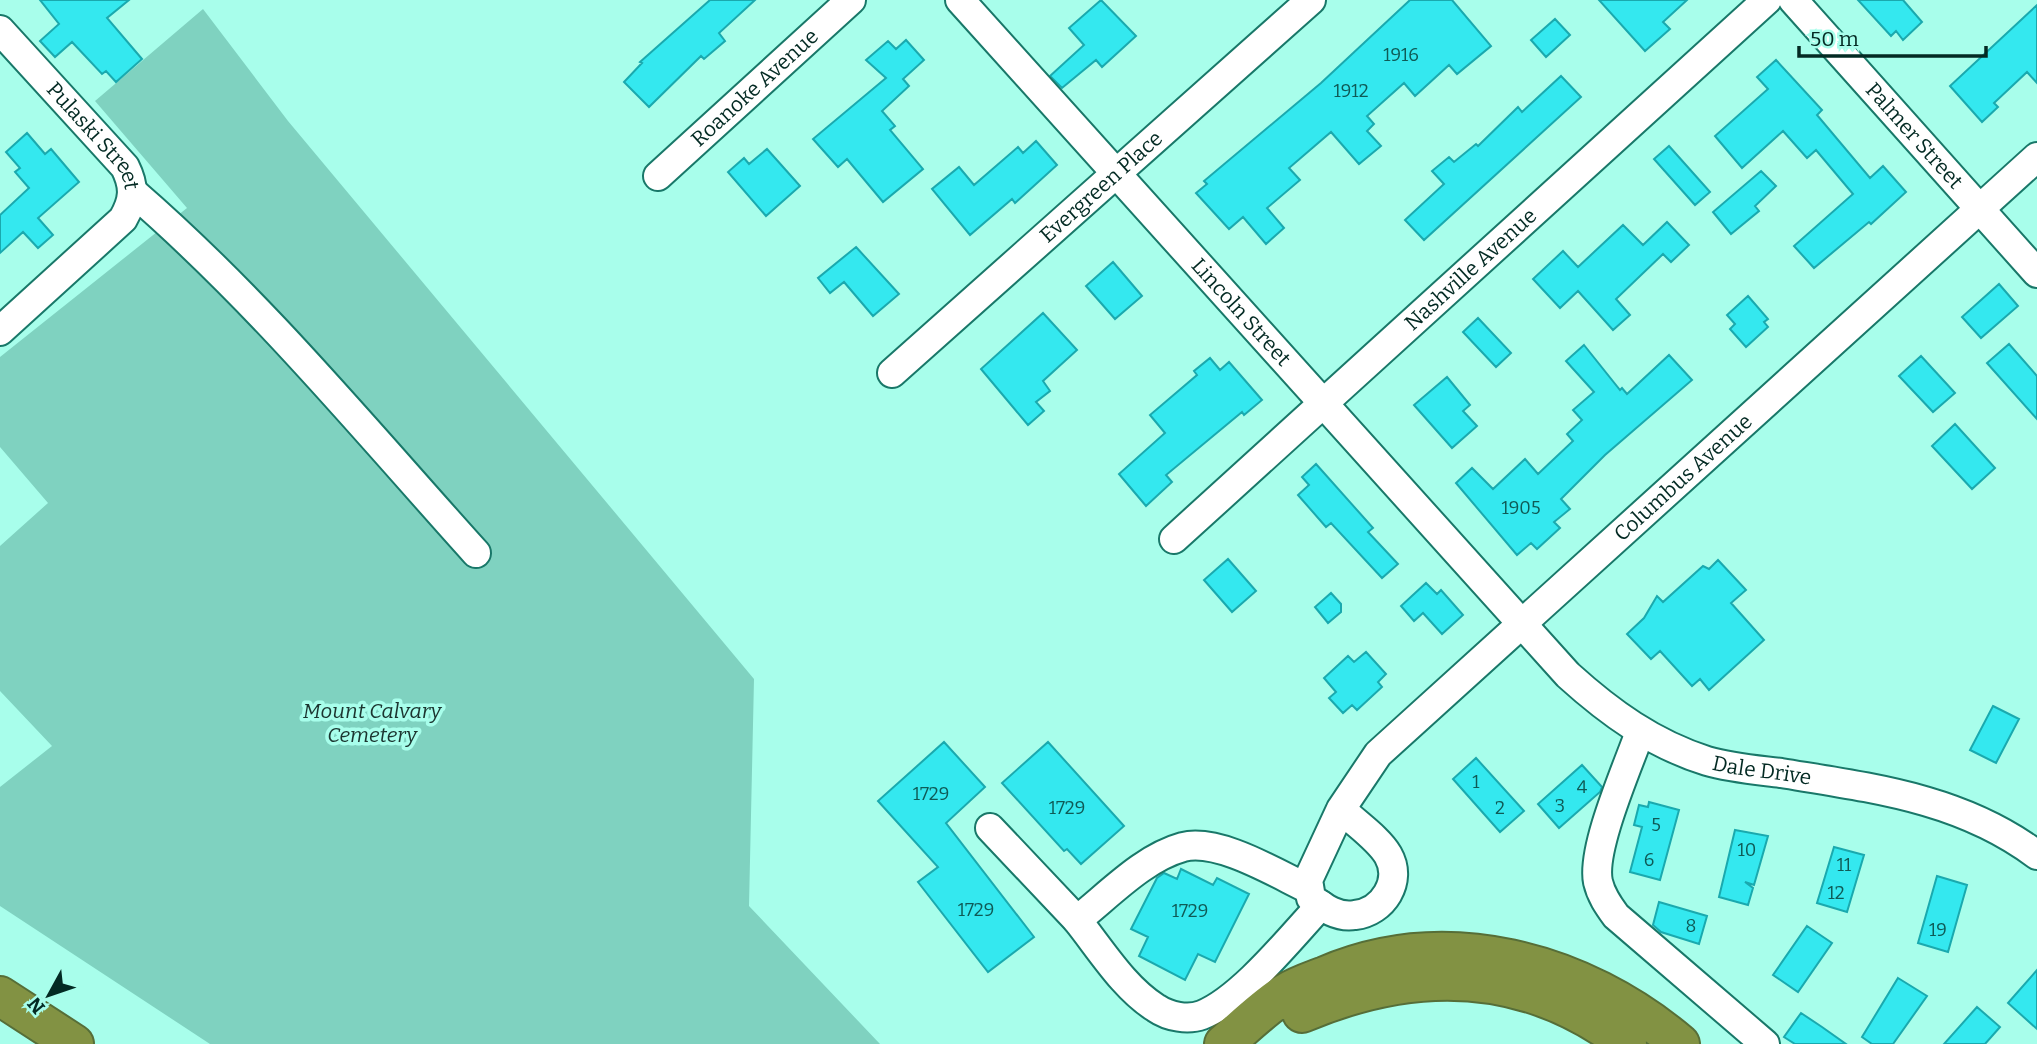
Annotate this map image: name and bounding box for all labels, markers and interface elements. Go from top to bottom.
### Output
scale bar [1799,14,1986,58]
street label: Roanoke Avenue [686,23,824,152]
text: 50 m [1810,26,1859,52]
house number: 1916 [1383,44,1419,66]
street label: Pulaski Street [41,77,145,192]
street label: Palmer Street [1860,77,1969,195]
house number: 1912 [1334,80,1368,102]
street label: Evergreen Place [1034,125,1168,248]
street label: Nashville Avenue [1399,203,1542,336]
street label: Lincoln Street [1186,253,1297,372]
street label: Columbus Avenue [1609,408,1758,547]
house number: 1905 [1501,497,1541,519]
park label: Mount Calvary Cemetery [303,698,443,748]
street label: Dale Drive [1710,750,1813,791]
house number: 1 [1472,771,1480,793]
house number: 4 [1577,776,1588,798]
house number: 1729 [913,783,949,805]
house number: 3 [1555,795,1565,817]
house number: 1729 [1049,797,1085,819]
house number: 2 [1495,797,1505,819]
house number: 5 [1651,814,1661,836]
house number: 10 [1738,839,1756,861]
house number: 6 [1644,849,1654,871]
house number: 11 [1837,854,1852,876]
house number: 12 [1827,882,1845,904]
house number: 1729 [958,899,994,921]
house number: 1729 [1172,900,1208,922]
house number: 8 [1686,915,1696,937]
house number: 19 [1929,919,1947,941]
north arrow [14,960,84,1030]
text: N [23,992,50,1019]

